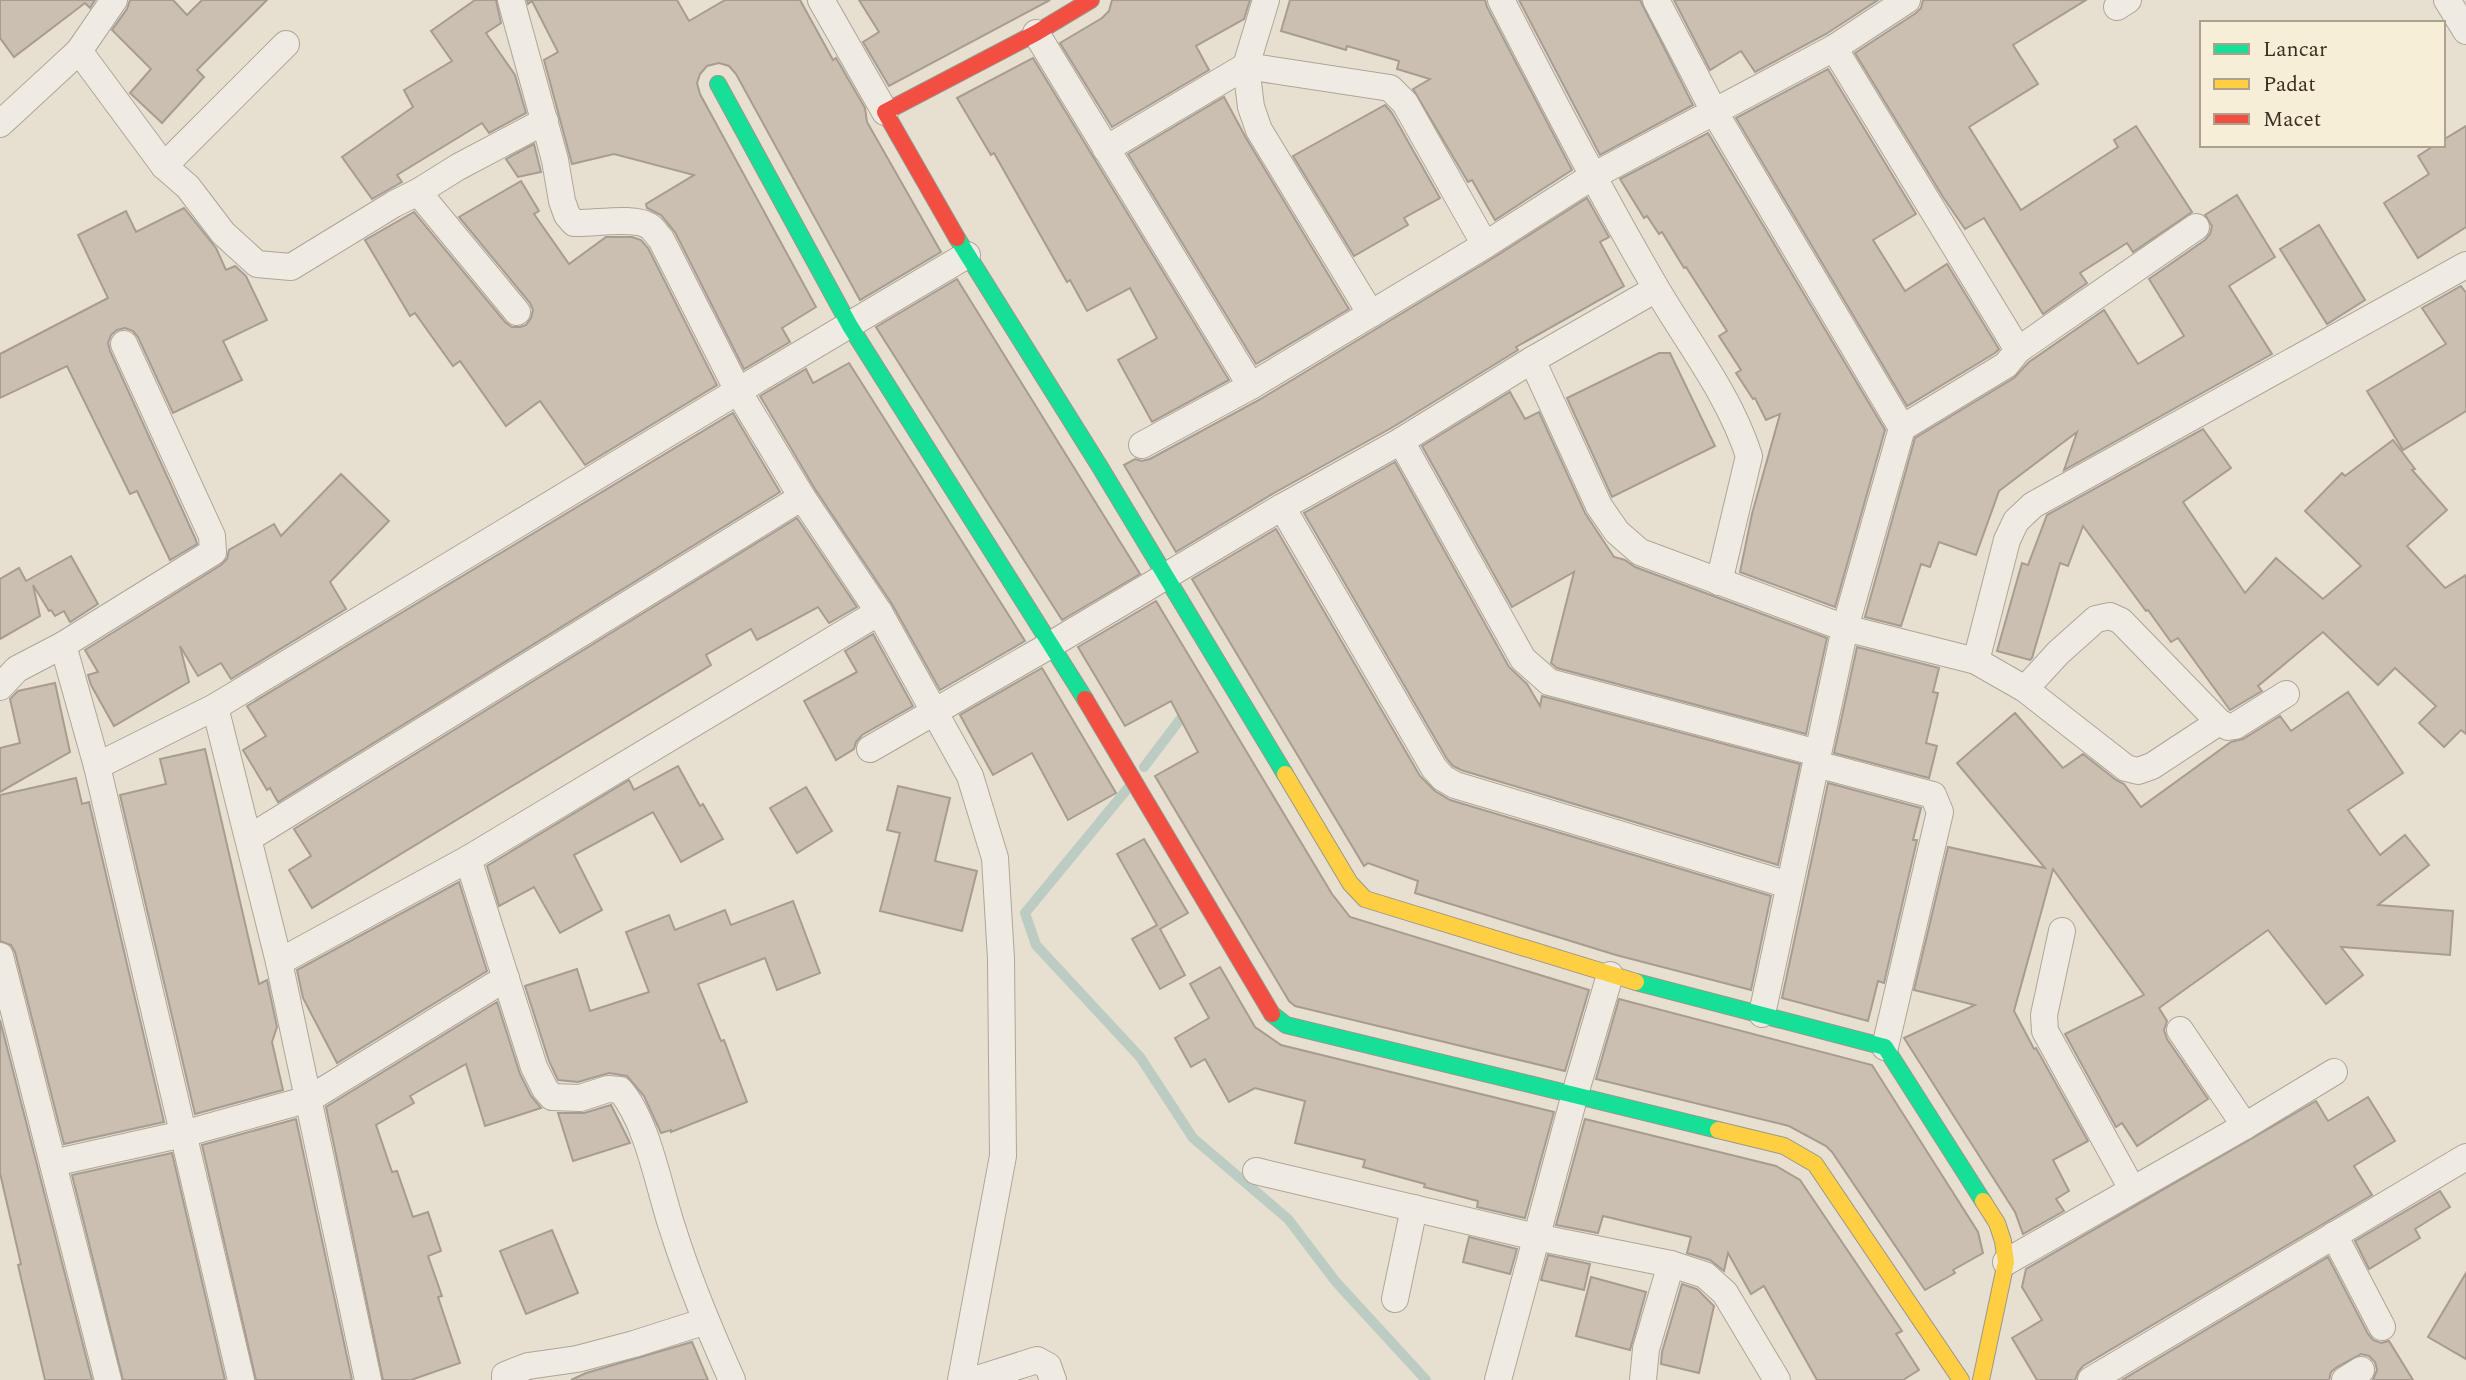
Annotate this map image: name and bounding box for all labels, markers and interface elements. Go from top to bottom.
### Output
legend [2200,21,2445,147]
text: Lancar [2263,34,2327,66]
text: Padat [2263,69,2316,101]
text: Macet [2263,104,2321,136]

